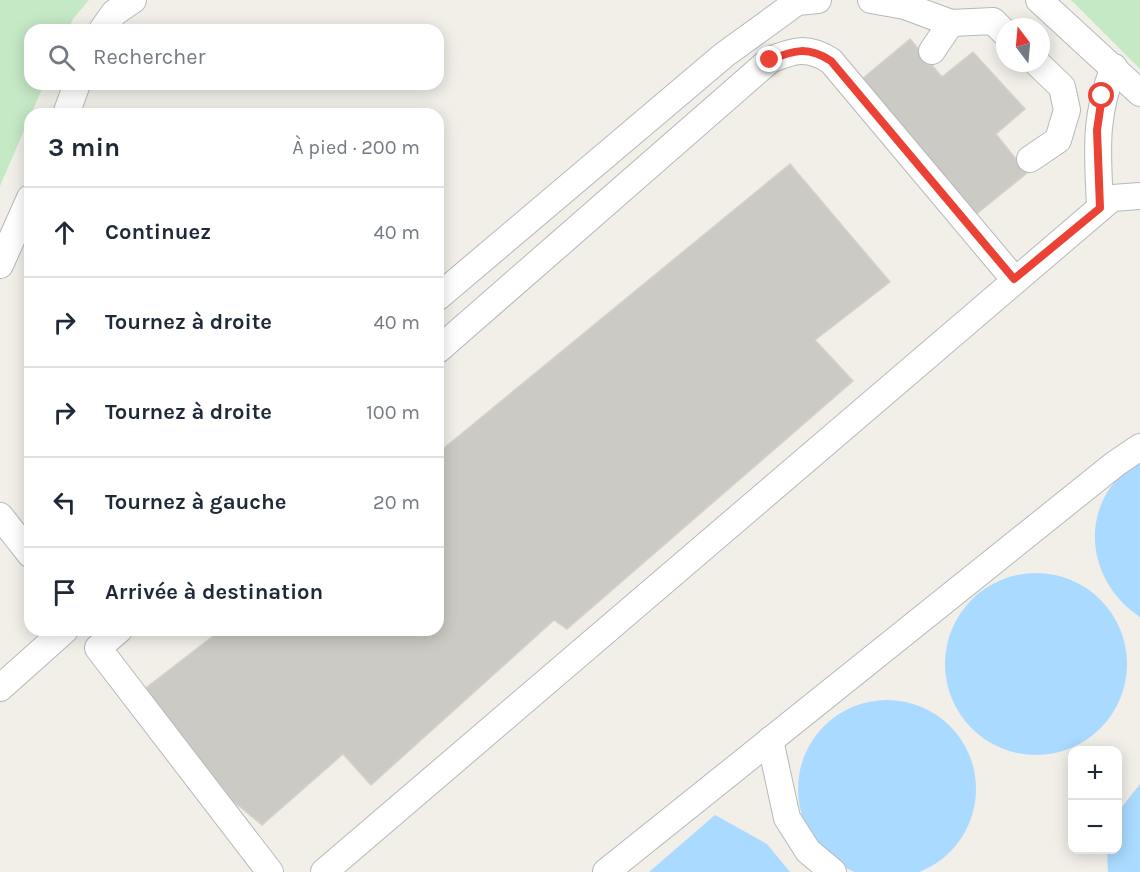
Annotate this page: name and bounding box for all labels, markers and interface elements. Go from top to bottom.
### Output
north arrow [996,18,1050,72]
search box [24,24,444,90]
icon: search [45,41,78,74]
text: Rechercher [93,44,206,70]
route end [756,46,782,72]
route start [1088,82,1114,108]
text: 3 min [48,132,120,163]
text: À pied · 200 m [292,136,420,159]
icon: ahead [48,216,81,249]
text: Continuez [105,219,211,245]
text: 40 m [374,221,420,244]
icon: right [48,306,81,339]
text: Tournez à droite [105,309,272,335]
text: 40 m [374,311,420,334]
icon: right [48,396,81,429]
text: Tournez à droite [105,399,272,425]
text: 100 m [366,401,420,424]
icon: left [48,486,81,519]
text: Tournez à gauche [105,489,286,515]
text: 20 m [373,491,420,514]
icon: arrive [48,576,81,609]
text: Arrivée à destination [105,579,323,605]
map controls [1068,746,1122,854]
button: + [1068,746,1122,800]
button: − [1068,800,1122,854]

